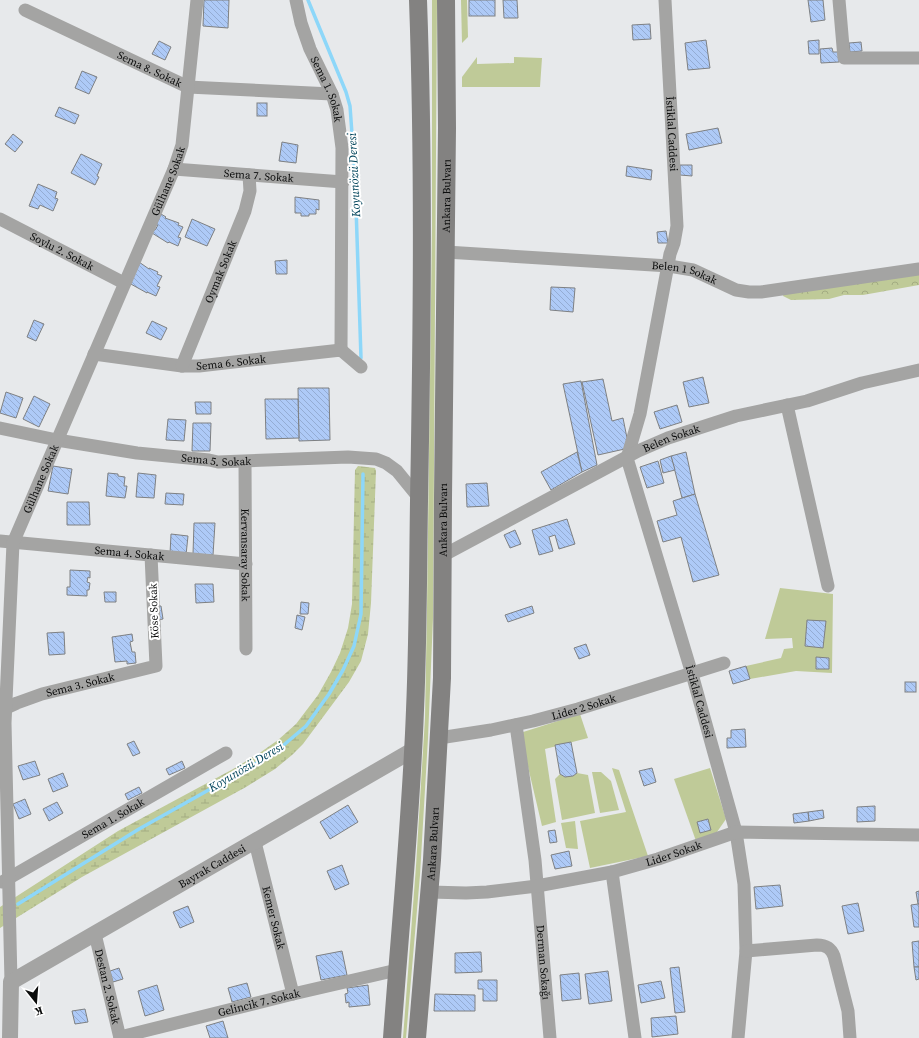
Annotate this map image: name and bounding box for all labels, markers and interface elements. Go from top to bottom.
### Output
street label: Sema 8. Sokak [115,47,186,91]
street label: Sema 1. Sokak [307,54,346,124]
street label: İstiklal Caddesi [663,96,682,172]
water label: Koyunözü Deresi [344,132,364,219]
street label: Gülhane Sokak [147,144,189,218]
street label: Ankara Bulvarı [438,159,454,233]
street label: Sema 7. Sokak [223,165,295,186]
street label: Soylu 2. Sokak [28,228,98,274]
street label: Oymak Sokak [201,237,240,305]
street label: Belen 1 Sokak [651,257,721,288]
street label: Sema 6. Sokak [196,351,268,374]
street label: Belen Sokak [640,420,702,456]
street label: Gülhane Sokak [19,441,62,516]
street label: Sema 5. Sokak [181,450,252,470]
street label: Ankara Bulvarı [435,483,451,557]
street label: Kervansaray Sokak [238,508,253,602]
street label: Sema 4. Sokak [94,542,166,564]
street label: Köse Sokak [146,582,162,639]
street label: İstiklal Caddesi [682,663,717,740]
street label: Sema 3. Sokak [44,669,117,700]
street label: Lider 2 Sokak [550,690,618,723]
water label: Koyunözü Deresi [205,738,287,796]
street label: Sema 1. Sokak [79,794,148,842]
street label: Ankara Bulvarı [423,807,442,881]
street label: Lider Sokak [644,837,704,870]
street label: Bayrak Caddesi [175,841,248,891]
street label: Kemer Sokak [259,884,289,952]
street label: Derman Sokağı [533,924,554,1000]
street label: Destan 2. Sokak [91,947,124,1027]
north arrow [16,982,56,1022]
street label: Gelincik 7. Sokak [216,985,302,1020]
text: K [33,1003,45,1019]

